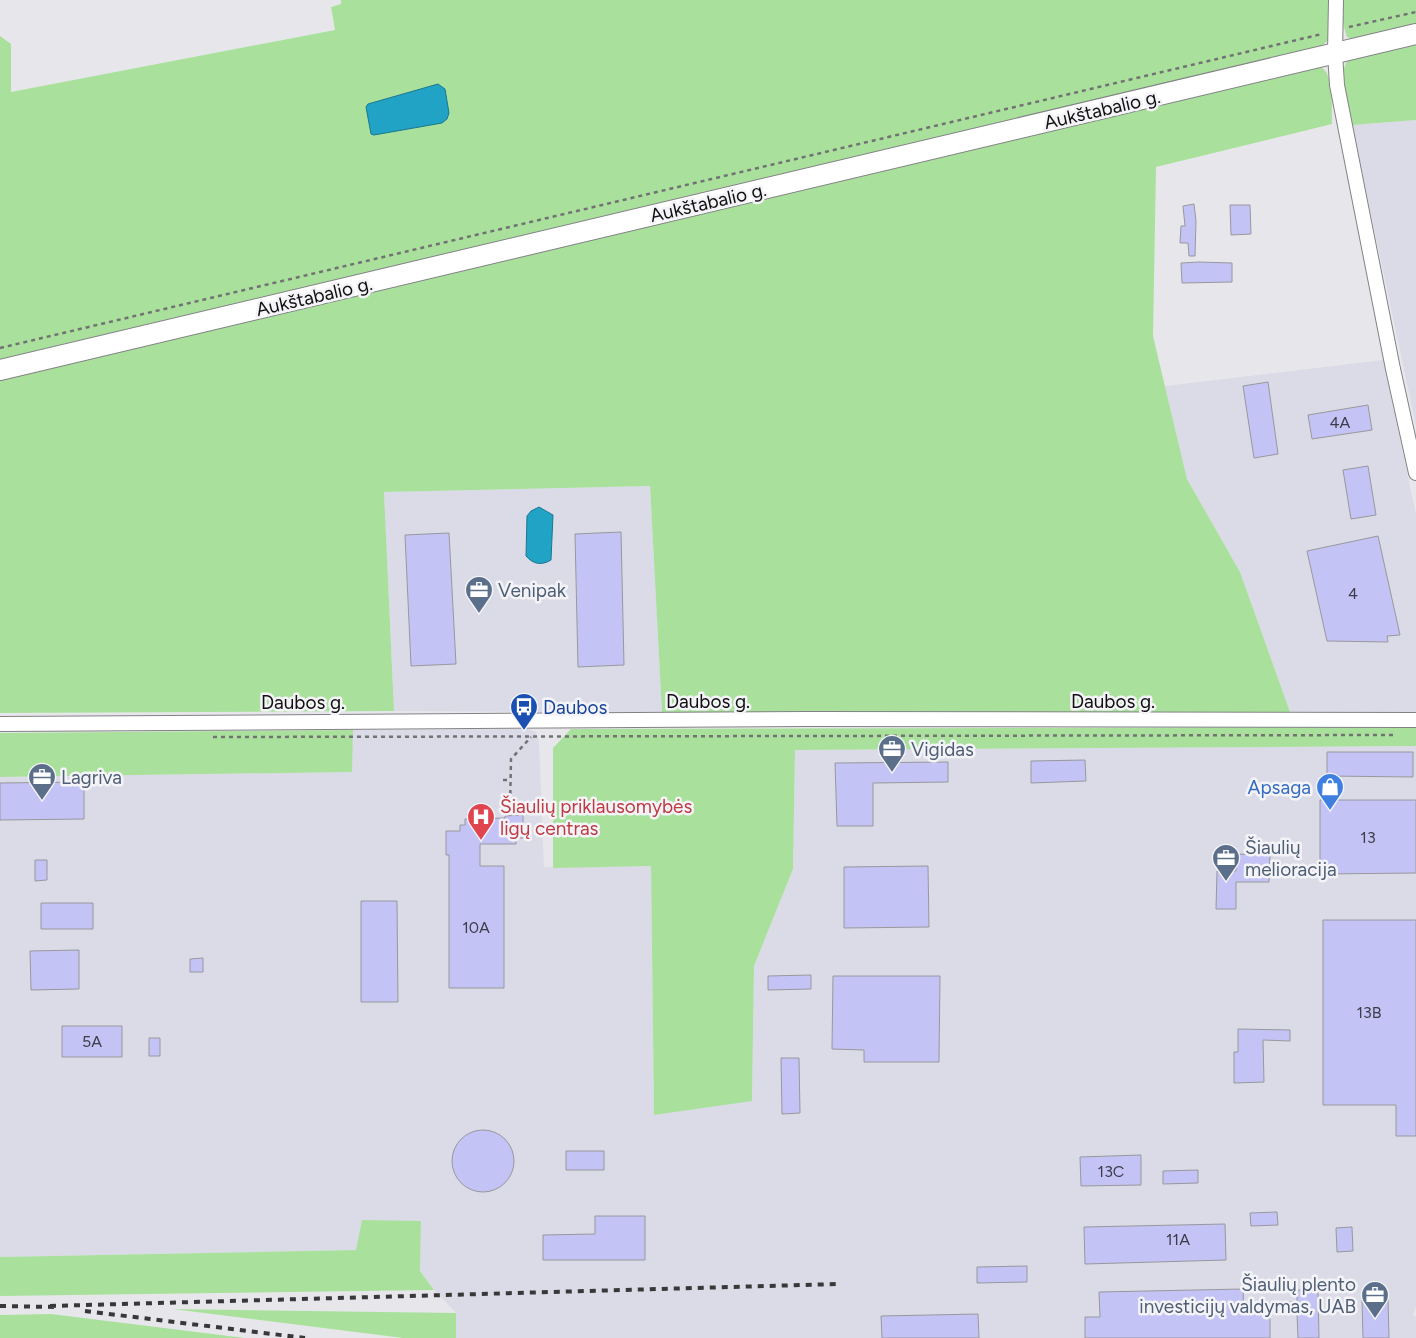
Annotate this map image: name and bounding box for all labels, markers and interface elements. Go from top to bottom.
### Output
street label: Aukštabalio g. [1042,85,1163,134]
street label: Aukštabalio g. [648,178,769,227]
street label: Aukštabalio g. [254,272,375,321]
house number: 4A [1330,413,1351,432]
office icon: Venipak [464,575,494,614]
place label: Venipak [498,579,567,602]
house number: 4 [1348,584,1358,603]
street label: Daubos g. [666,690,750,713]
street label: Daubos g. [1071,690,1155,713]
street label: Daubos g. [261,691,345,714]
bus stop icon: Daubos [509,692,539,731]
place label: Daubos [543,696,608,719]
office icon: Vigidas [877,734,907,773]
place label: Vigidas [911,738,974,761]
office icon: Lagriva [27,762,57,801]
place label: Lagriva [61,766,122,789]
shop icon: Apsaga [1315,772,1345,811]
place label: Apsaga [1248,776,1311,799]
place label: Šiaulių priklausomybės ligų centras [500,795,692,840]
hospital icon: Šiaulių priklausomybės ligų centras [466,802,496,841]
house number: 13 [1360,828,1376,847]
place label: Šiaulių melioracija [1245,836,1337,881]
office icon: Šiaulių melioracija [1211,843,1241,882]
house number: 10A [462,918,490,937]
house number: 13B [1356,1003,1382,1022]
house number: 5A [82,1032,102,1051]
house number: 13C [1098,1162,1124,1181]
house number: 11A [1166,1230,1190,1249]
place label: Šiaulių plento investicijų valdymas, UAB [1139,1273,1356,1318]
office icon: Šiaulių plento investicijų valdymas, UAB [1360,1280,1390,1319]

